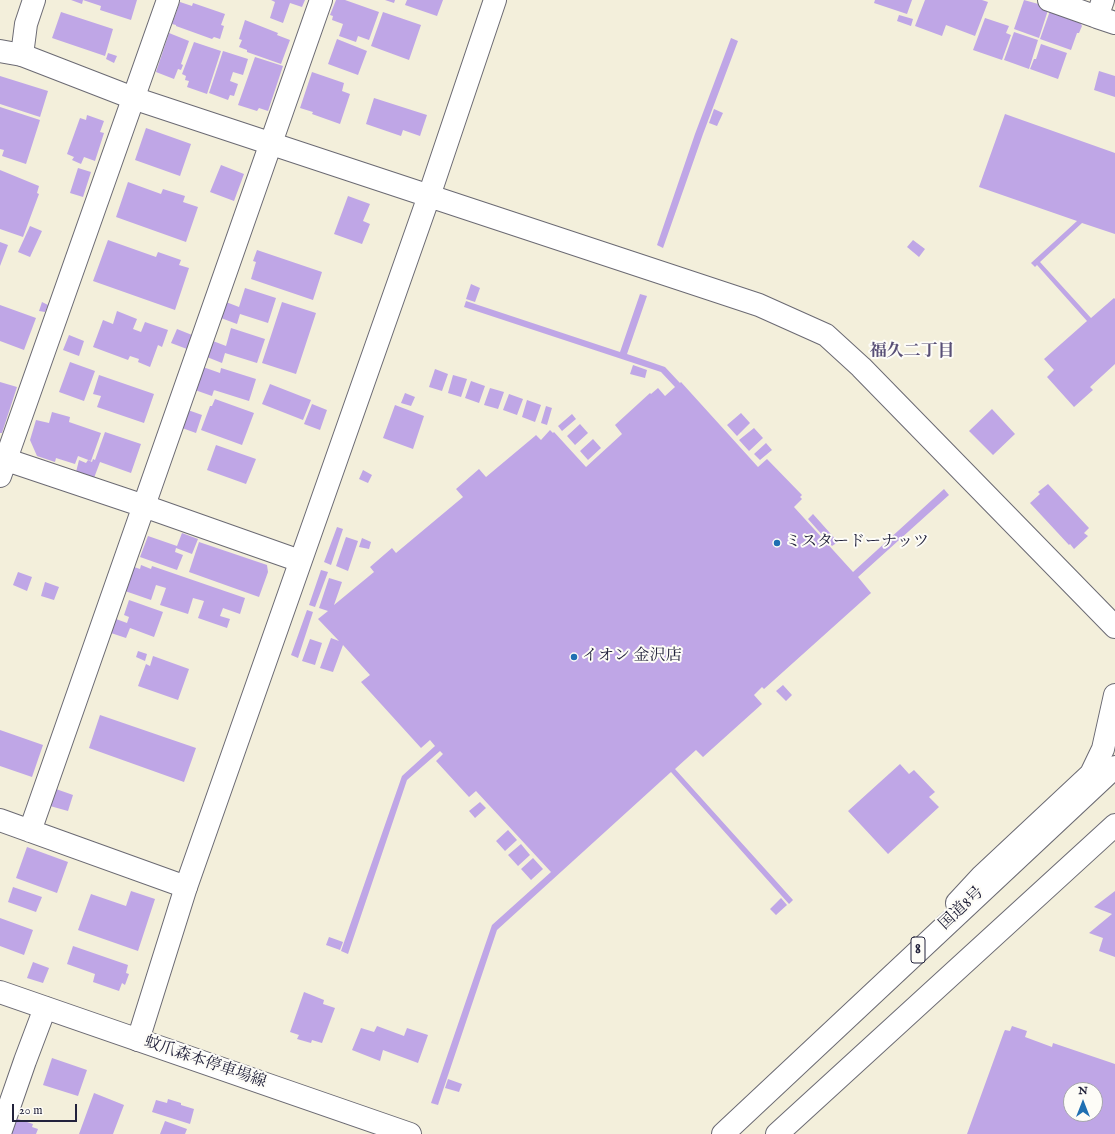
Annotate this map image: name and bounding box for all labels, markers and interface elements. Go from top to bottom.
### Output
district label: 福久二丁目 [870,343,954,363]
place label: ミスタードーナッツ [785,533,929,553]
marker: ミスタードーナッツ [772,538,782,548]
place label: イオン 金沢店 [582,647,681,667]
marker: イオン 金沢店 [569,652,579,662]
street label: 国道8号 [936,883,988,935]
road number: 8 [911,937,925,963]
street label: 蚊爪森本停車場線 [141,1033,269,1093]
north arrow [1063,1082,1103,1122]
text: N [1078,1084,1088,1098]
scale bar [14,1096,79,1122]
text: 20 m [19,1103,42,1118]

